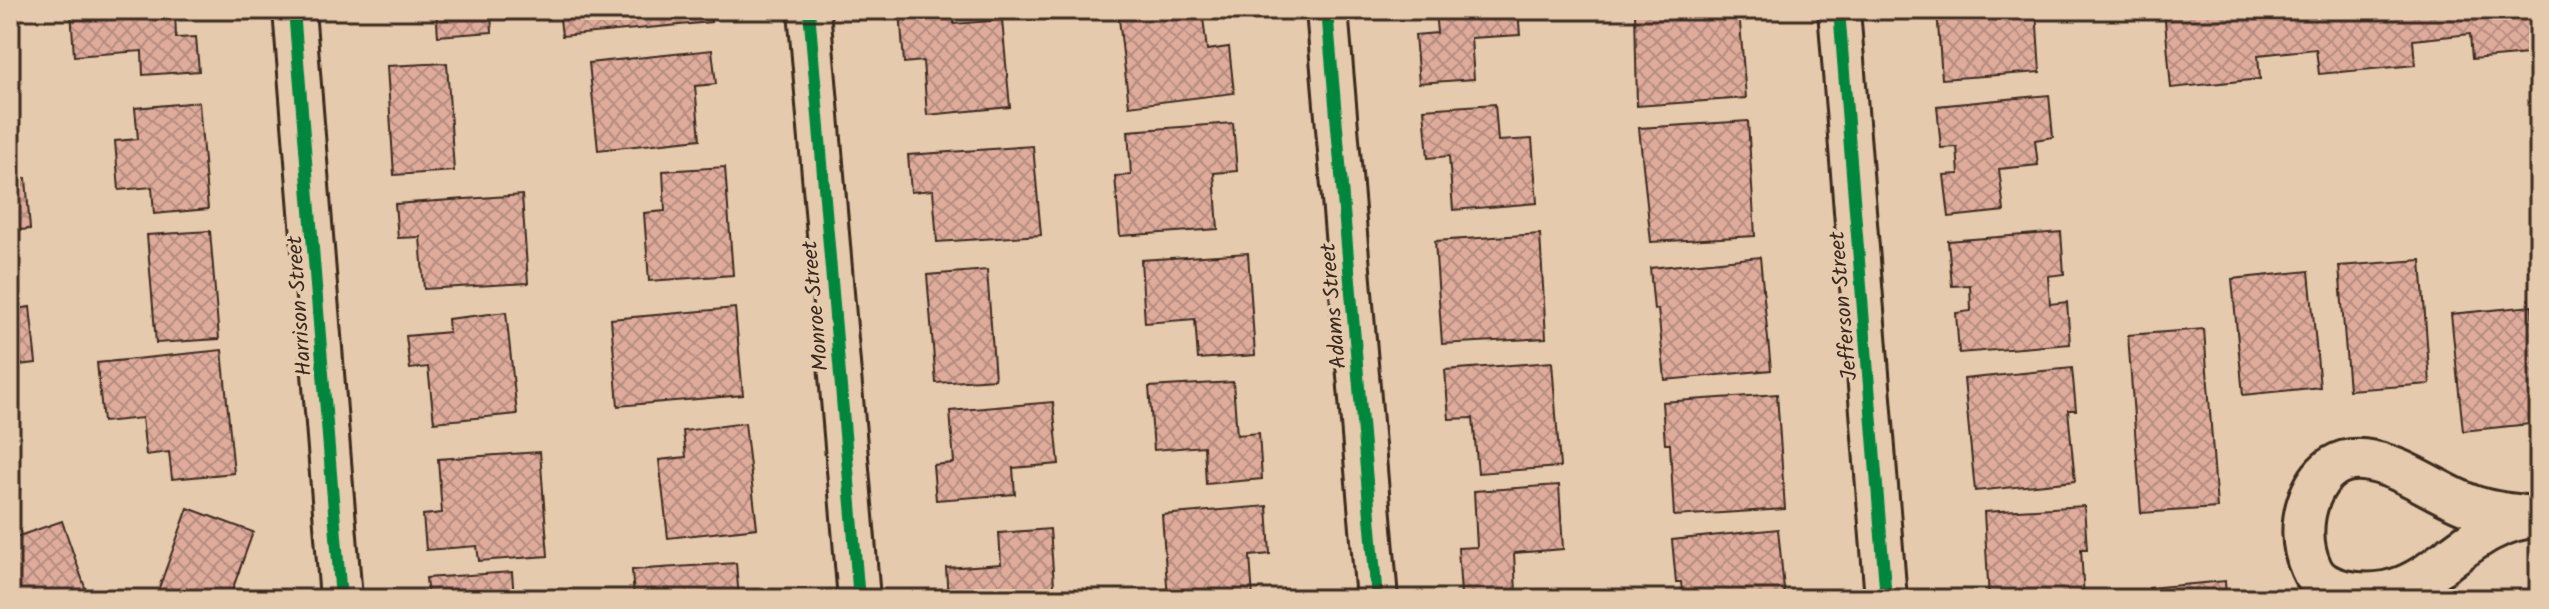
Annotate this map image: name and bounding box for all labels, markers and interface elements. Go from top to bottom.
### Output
street label: Jefferson Street [1820,229,1868,382]
street label: Harrison Street [278,234,323,377]
street label: Monroe Street [793,239,840,372]
street label: Adams Street [1312,241,1357,370]

